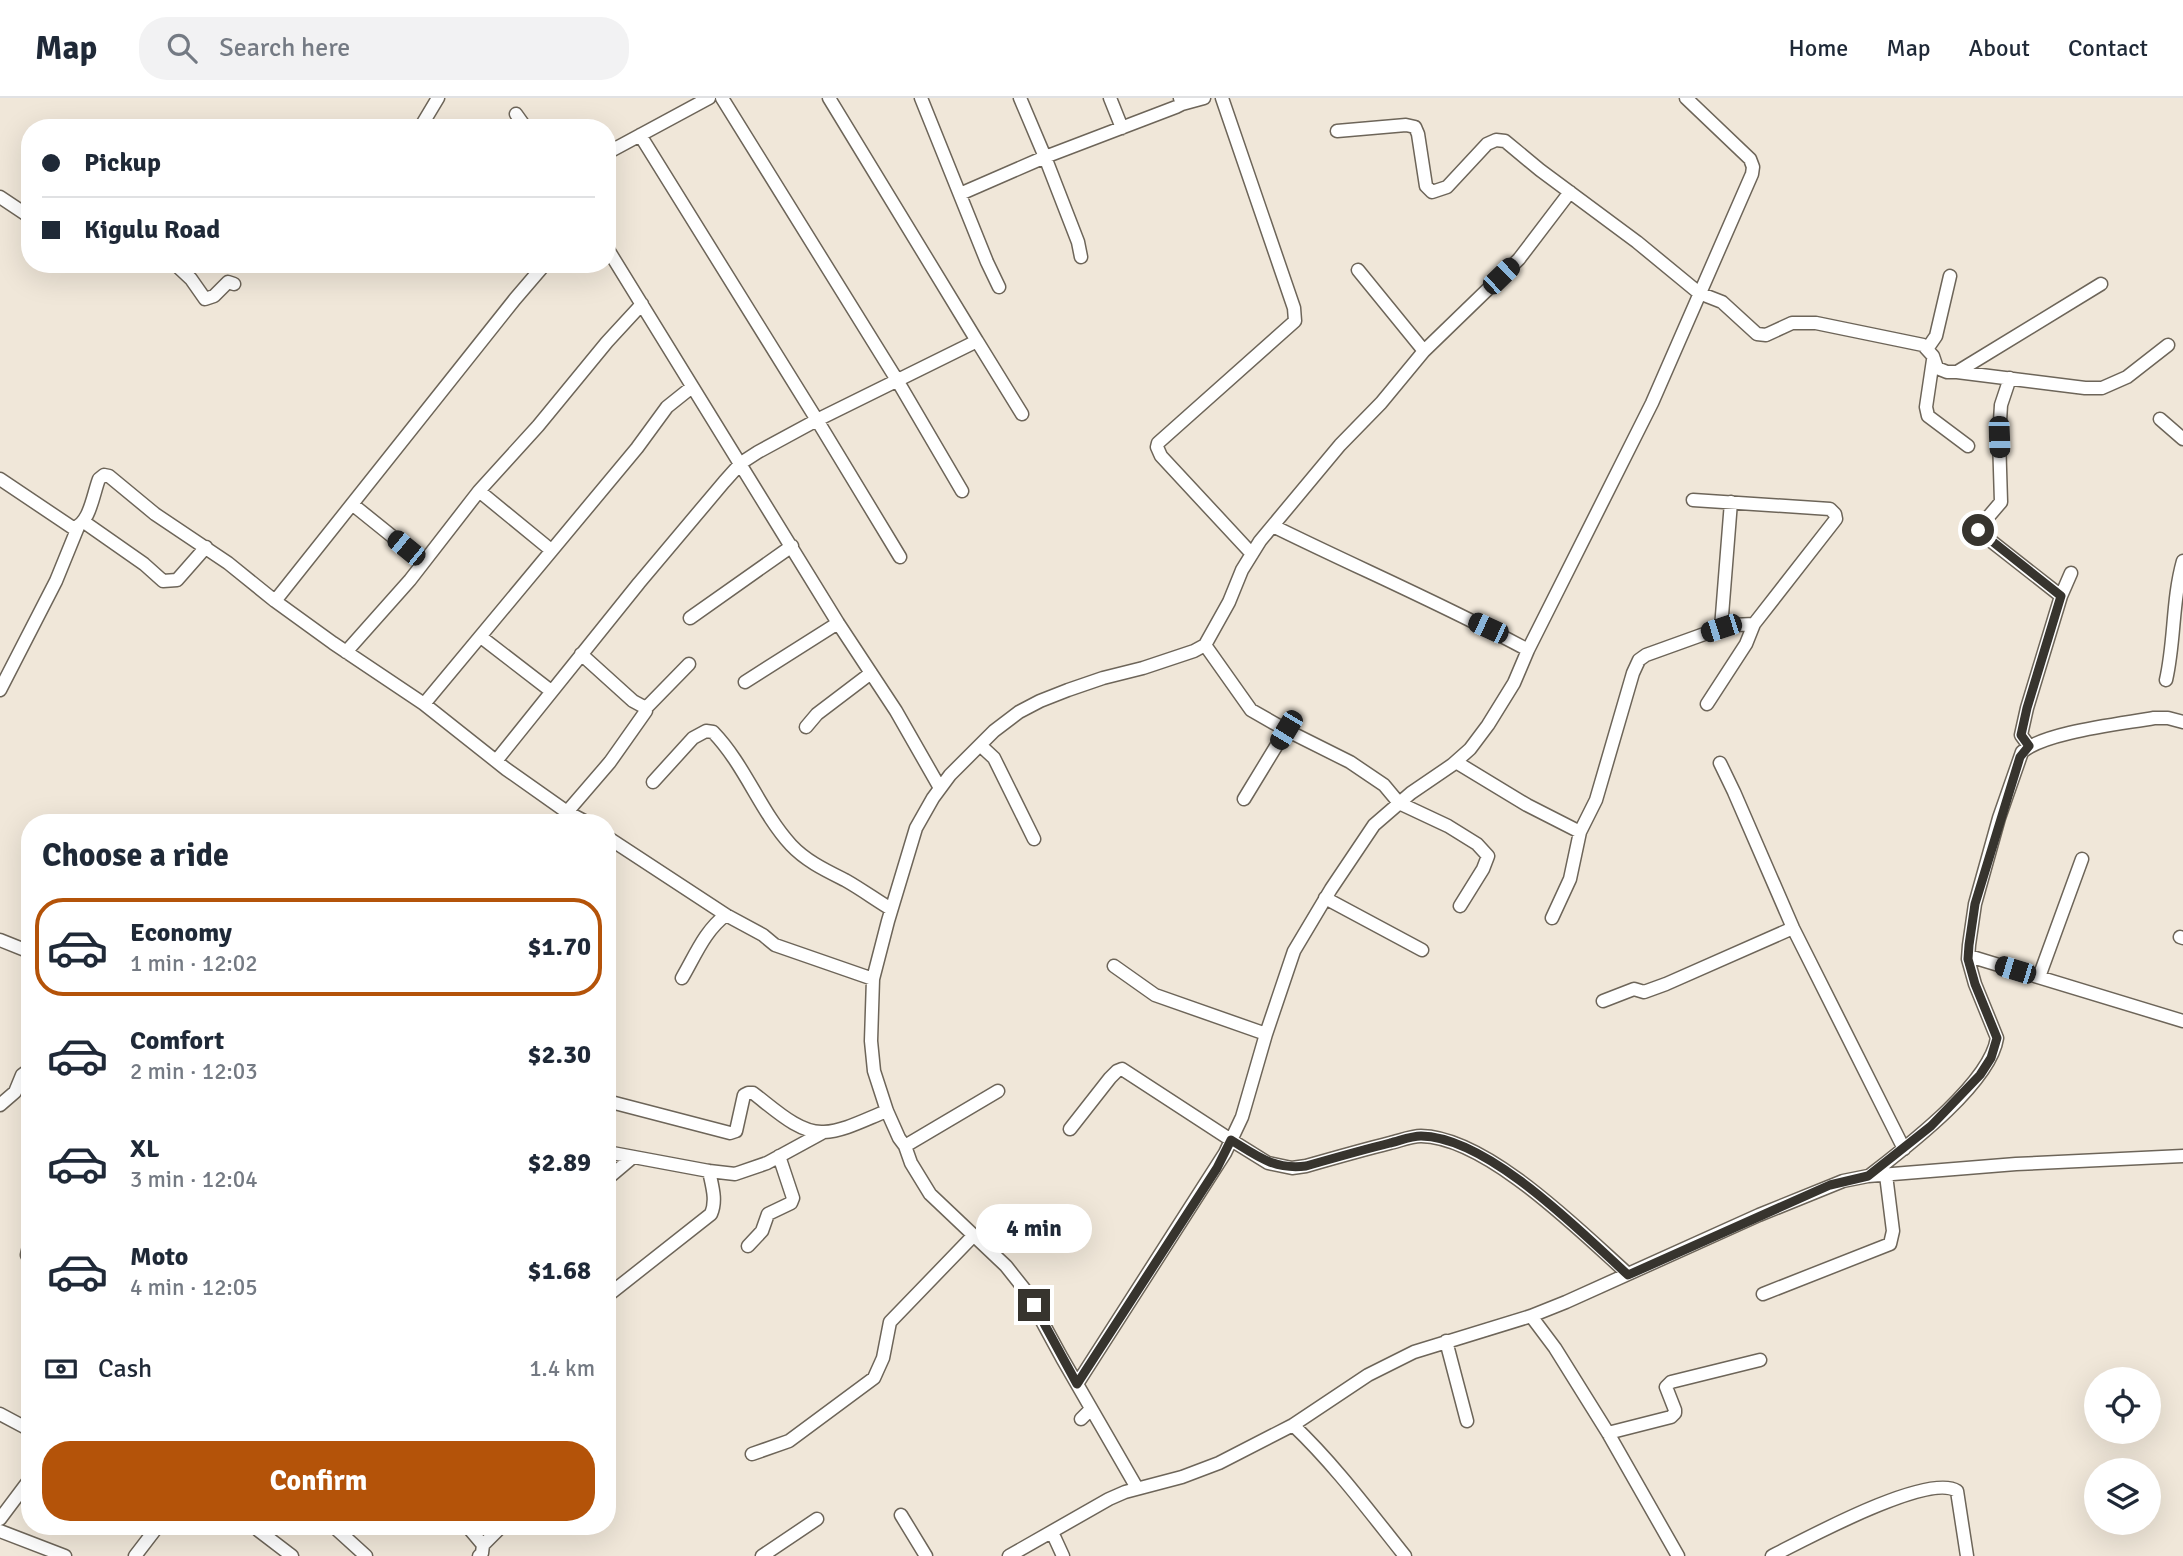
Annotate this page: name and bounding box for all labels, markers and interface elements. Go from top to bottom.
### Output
search box [139,17,629,80]
text: Map [35,28,97,69]
icon: search [163,29,201,67]
text: Search here [219,32,350,64]
text: Home [1788,33,1848,63]
text: Map [1886,33,1931,63]
text: About [1969,33,2030,63]
text: Contact [2068,33,2148,63]
text: Pickup [84,147,161,179]
text: Kigulu Road [84,214,220,246]
car [1479,254,1524,298]
car [1988,416,2011,458]
route start [1962,514,1994,546]
car [384,527,429,569]
car [1465,610,1512,646]
car [1698,612,1745,644]
car [1267,707,1306,753]
text: Choose a ride [42,836,229,875]
icon: car [46,916,109,979]
text: Economy [130,917,232,949]
text: $1.70 [527,931,591,963]
text: 1 min · 12:02 [130,949,258,978]
car [1992,954,2039,986]
icon: car [46,1024,109,1087]
text: Comfort [130,1025,224,1057]
text: $2.30 [527,1039,591,1071]
text: 2 min · 12:03 [130,1057,258,1086]
icon: car [46,1132,109,1195]
text: XL [130,1133,160,1165]
text: $2.89 [527,1147,591,1179]
text: 3 min · 12:04 [130,1165,258,1194]
callout: 4 min [976,1204,1092,1252]
text: 4 min [1006,1214,1062,1243]
icon: car [46,1240,109,1303]
text: Moto [130,1241,188,1273]
text: $1.68 [527,1255,591,1287]
text: 4 min · 12:05 [130,1273,258,1302]
route end [1018,1289,1050,1321]
icon: cash [42,1350,80,1388]
text: Cash [98,1353,152,1385]
text: 1.4 km [529,1354,595,1383]
map controls [2084,1367,2161,1535]
button: locate [2084,1367,2161,1444]
button: Confirm [42,1441,595,1521]
button: layers [2084,1458,2161,1535]

